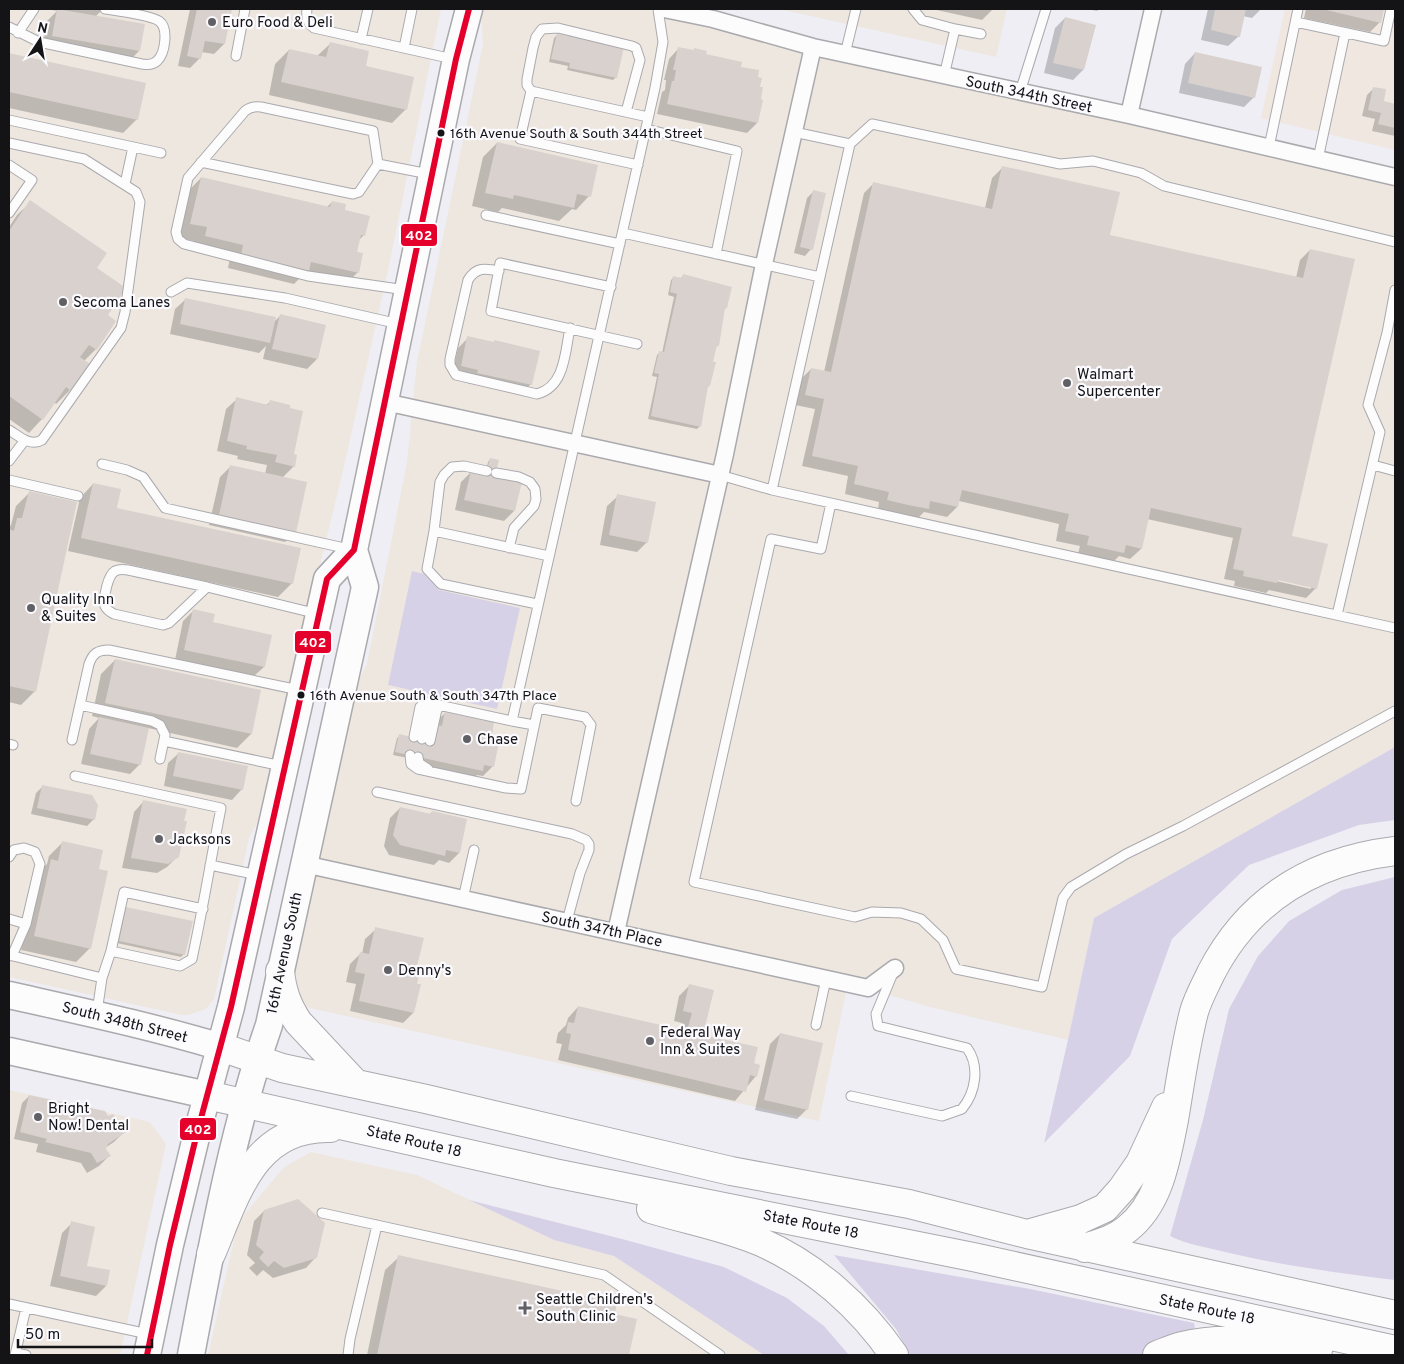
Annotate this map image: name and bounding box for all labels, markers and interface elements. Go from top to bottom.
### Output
place label: Euro Food & Deli [222,14,333,33]
north arrow [15,15,65,65]
marker: Euro Food & Deli [206,16,218,28]
text: N [36,19,49,38]
street label: South 344th Street [964,73,1094,118]
place label: 16th Avenue South & South 344th Street [450,126,703,143]
marker: 16th Avenue South & South 344th Street [436,128,446,138]
line badge: 402 [400,223,438,247]
text: 402 [406,228,432,245]
place label: Secoma Lanes [73,294,170,313]
marker: Secoma Lanes [57,296,69,308]
place label: Walmart Supercenter [1077,366,1161,402]
marker: Walmart Supercenter [1061,377,1073,389]
place label: Quality Inn & Suites [41,591,114,627]
marker: Quality Inn & Suites [25,602,37,614]
line badge: 402 [294,630,332,654]
text: 402 [300,635,326,652]
place label: 16th Avenue South & South 347th Place [310,688,557,705]
marker: 16th Avenue South & South 347th Place [296,690,306,700]
place label: Chase [477,731,518,750]
marker: Chase [461,733,473,745]
place label: Jacksons [169,831,231,850]
marker: Jacksons [153,833,165,845]
street label: 16th Avenue South [263,891,308,1016]
street label: South 347th Place [540,908,664,953]
place label: Denny's [398,962,452,981]
marker: Denny's [382,964,394,976]
street label: South 348th Street [60,999,189,1048]
place label: Federal Way Inn & Suites [660,1024,741,1060]
marker: Federal Way Inn & Suites [644,1035,656,1047]
place label: Bright Now! Dental [48,1100,129,1136]
marker: Bright Now! Dental [32,1111,44,1123]
line badge: 402 [179,1117,217,1141]
text: 402 [185,1122,211,1139]
street label: State Route 18 [364,1122,463,1163]
street label: State Route 18 [761,1207,860,1244]
place label: Seattle Children's South Clinic [536,1291,653,1327]
street label: State Route 18 [1157,1291,1256,1330]
marker: Seattle Children's South Clinic [518,1301,532,1315]
scale bar [18,1316,151,1348]
text: 50 m [25,1326,60,1345]

